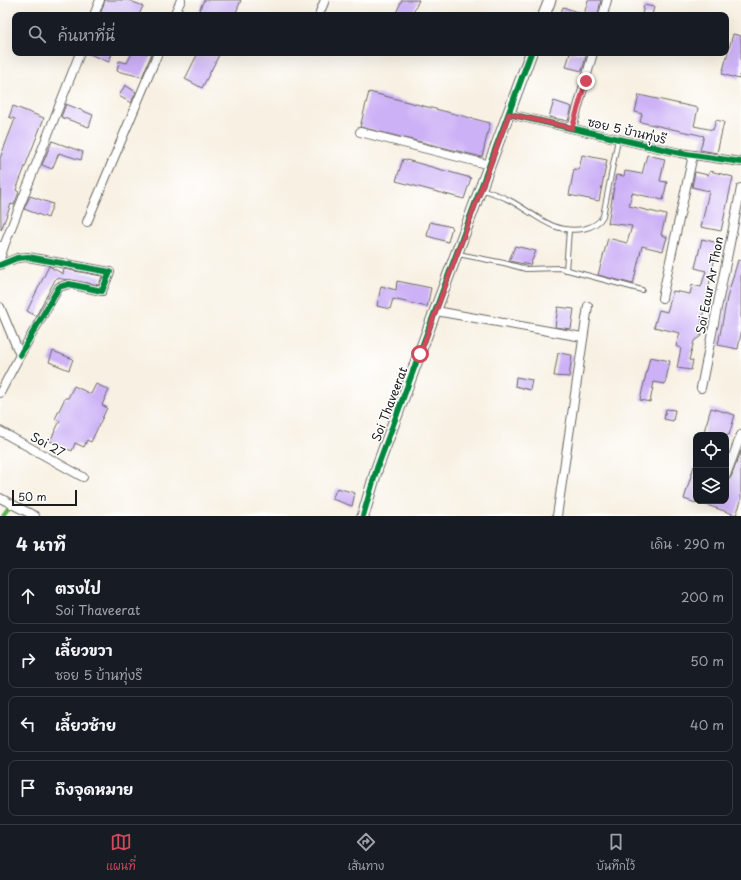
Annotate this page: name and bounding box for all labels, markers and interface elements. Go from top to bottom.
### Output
search box [12,12,729,56]
icon: search [26,23,48,45]
text: ค้นหาที่นี่ [58,23,115,46]
route end [577,72,595,90]
street label: ซอย 5 บ้านทุ่งรี [586,112,669,149]
street label: Soi Eaur Ar Thon [691,235,727,335]
route start [411,345,429,363]
street label: Soi Thaveerat [366,364,412,444]
street label: Soi 27 [27,427,69,461]
map controls [693,432,729,504]
button: locate [693,432,729,468]
button: layers [693,468,729,504]
scale bar [12,488,77,507]
text: 50 m [18,488,47,505]
text: 4 นาที [16,531,66,557]
text: เดิน · 290 m [650,534,725,553]
text: ตรงไป [55,576,101,599]
icon: ahead [17,585,39,607]
text: 200 m [681,587,724,606]
text: Soi Thaveerat [55,600,140,619]
text: เลี้ยวขวา [55,638,113,661]
icon: right [17,649,39,671]
text: 50 m [690,651,724,670]
text: ซอย 5 บ้านทุ่งรี [55,665,142,684]
icon: left [17,713,39,735]
text: เลี้ยวซ้าย [55,713,116,736]
text: 40 m [690,715,724,734]
icon: arrive [17,777,39,799]
text: ถึงจุดหมาย [55,777,133,800]
tab: แผนที่ [106,831,136,874]
tab: เส้นทาง [348,831,384,874]
tab: บันทึกไว้ [596,831,635,874]

